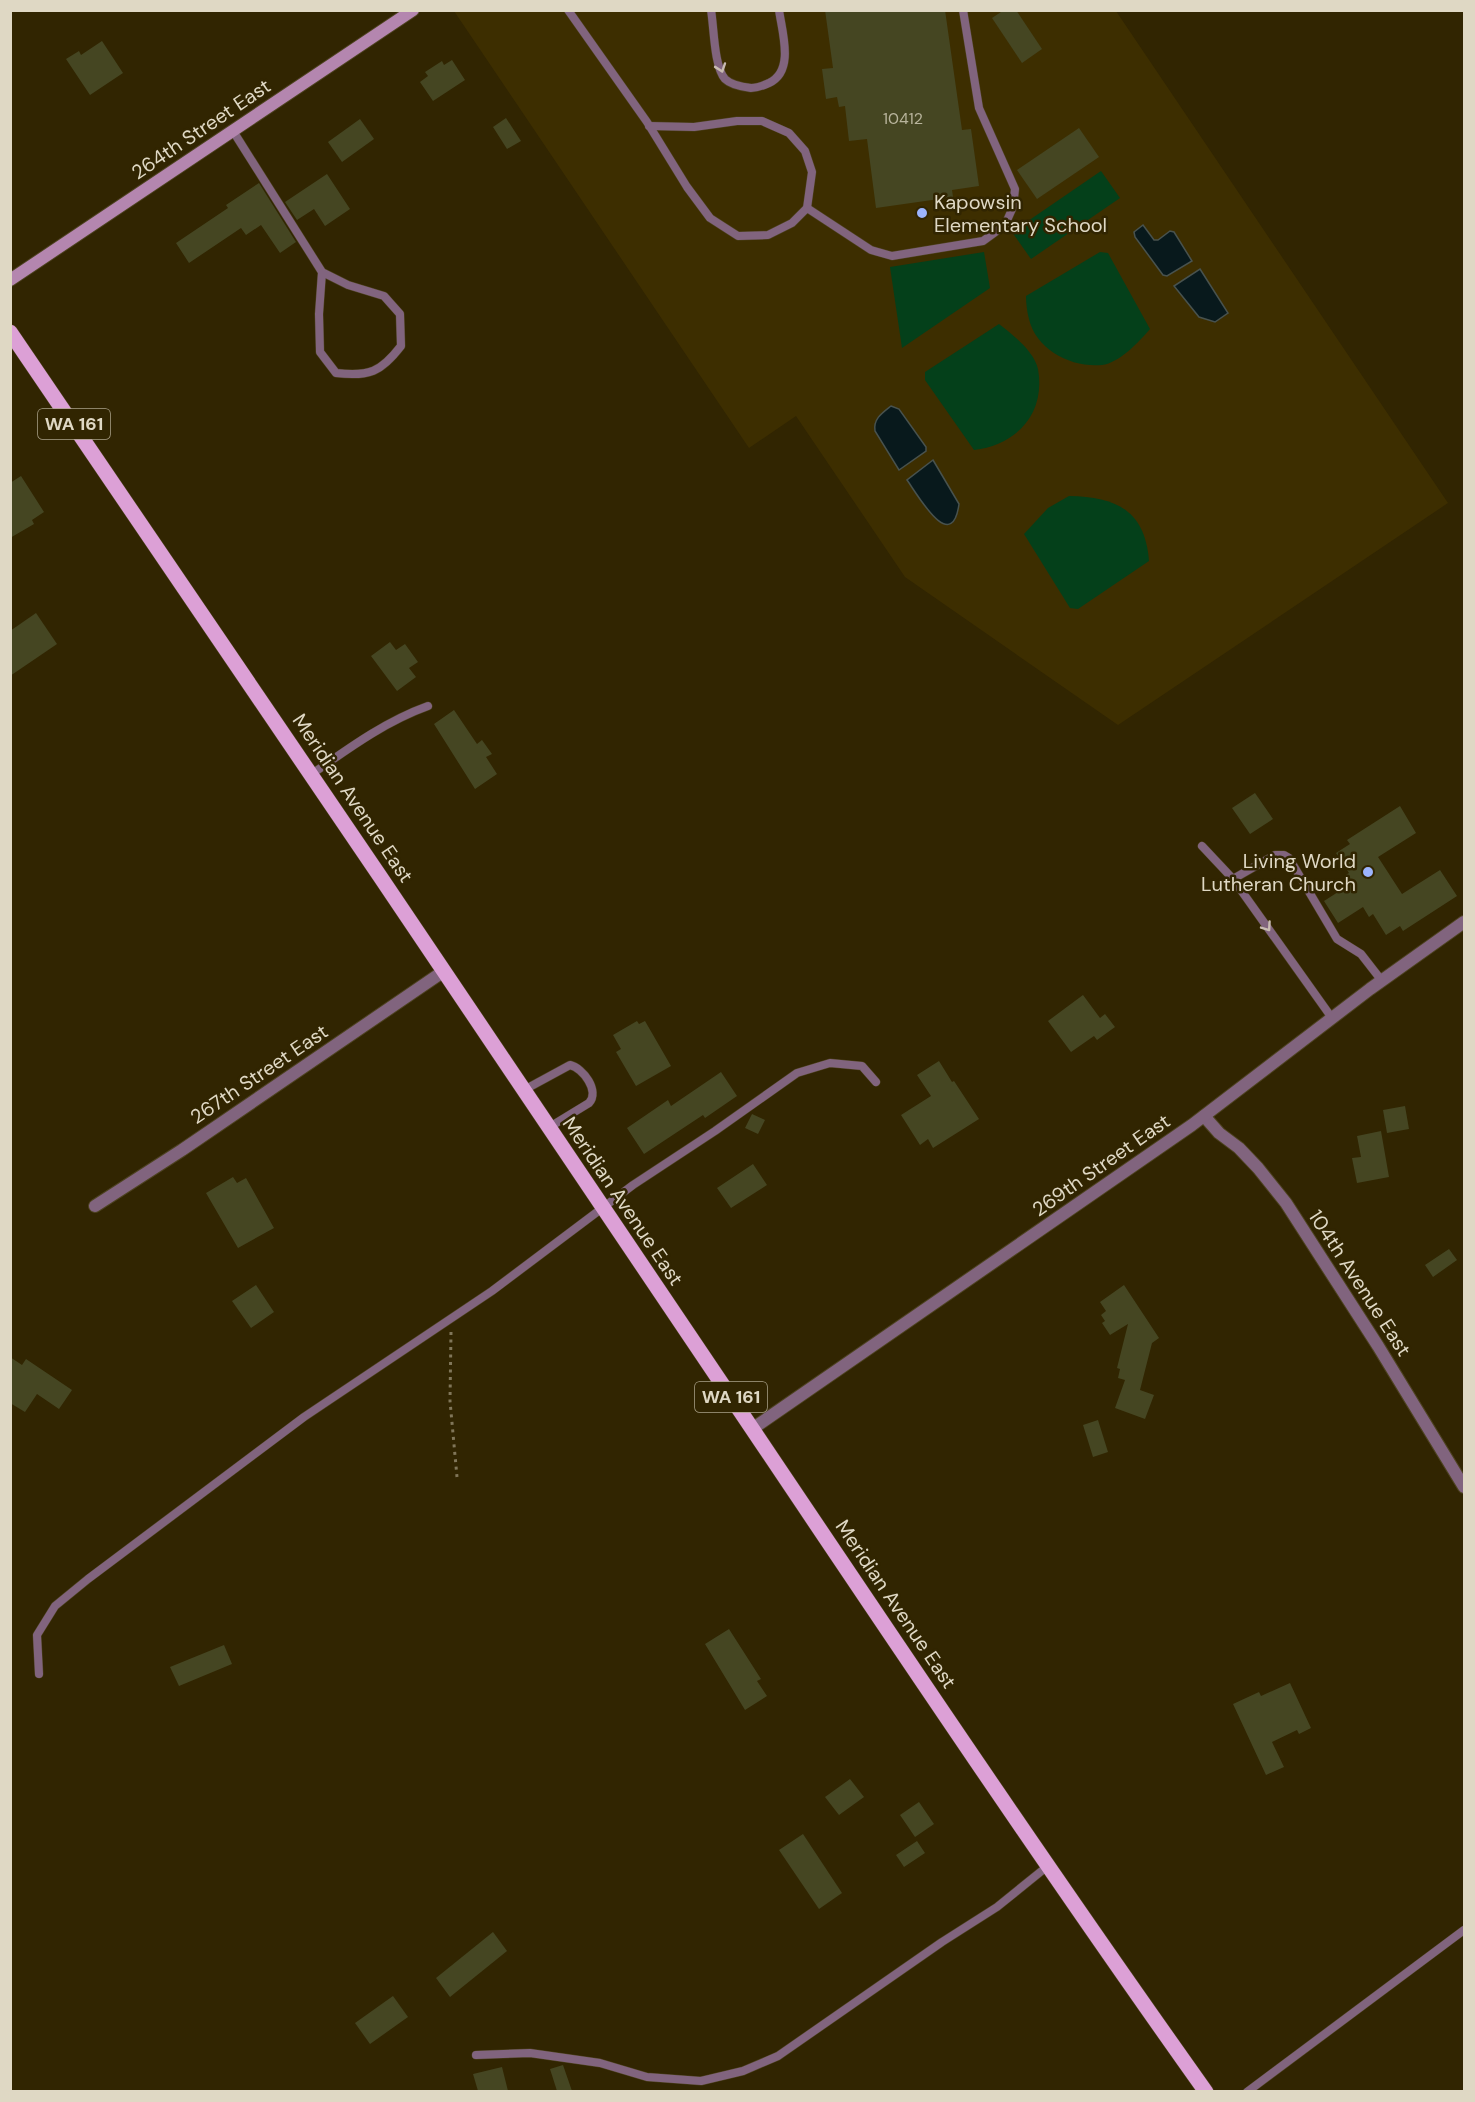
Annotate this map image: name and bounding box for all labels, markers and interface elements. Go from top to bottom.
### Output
one-way arrow [714,62,727,73]
street label: 264th Street East [126,73,276,185]
house number: 10412 [883,108,923,129]
place label: Kapowsin Elementary School [934,189,1107,238]
marker: Kapowsin Elementary School [915,206,929,220]
road number: WA 161 [38,409,110,439]
street label: Meridian Avenue East [287,709,419,888]
place label: Living World Lutheran Church [1201,848,1356,897]
marker: Living World Lutheran Church [1361,865,1375,879]
one-way arrow [1260,920,1271,931]
street label: 267th Street East [185,1018,333,1130]
street label: 269th Street East [1027,1108,1175,1222]
street label: Meridian Avenue East [557,1112,689,1291]
street label: 104th Avenue East [1303,1205,1417,1361]
road number: WA 161 [695,1382,767,1412]
street label: Meridian Avenue East [830,1515,962,1694]

